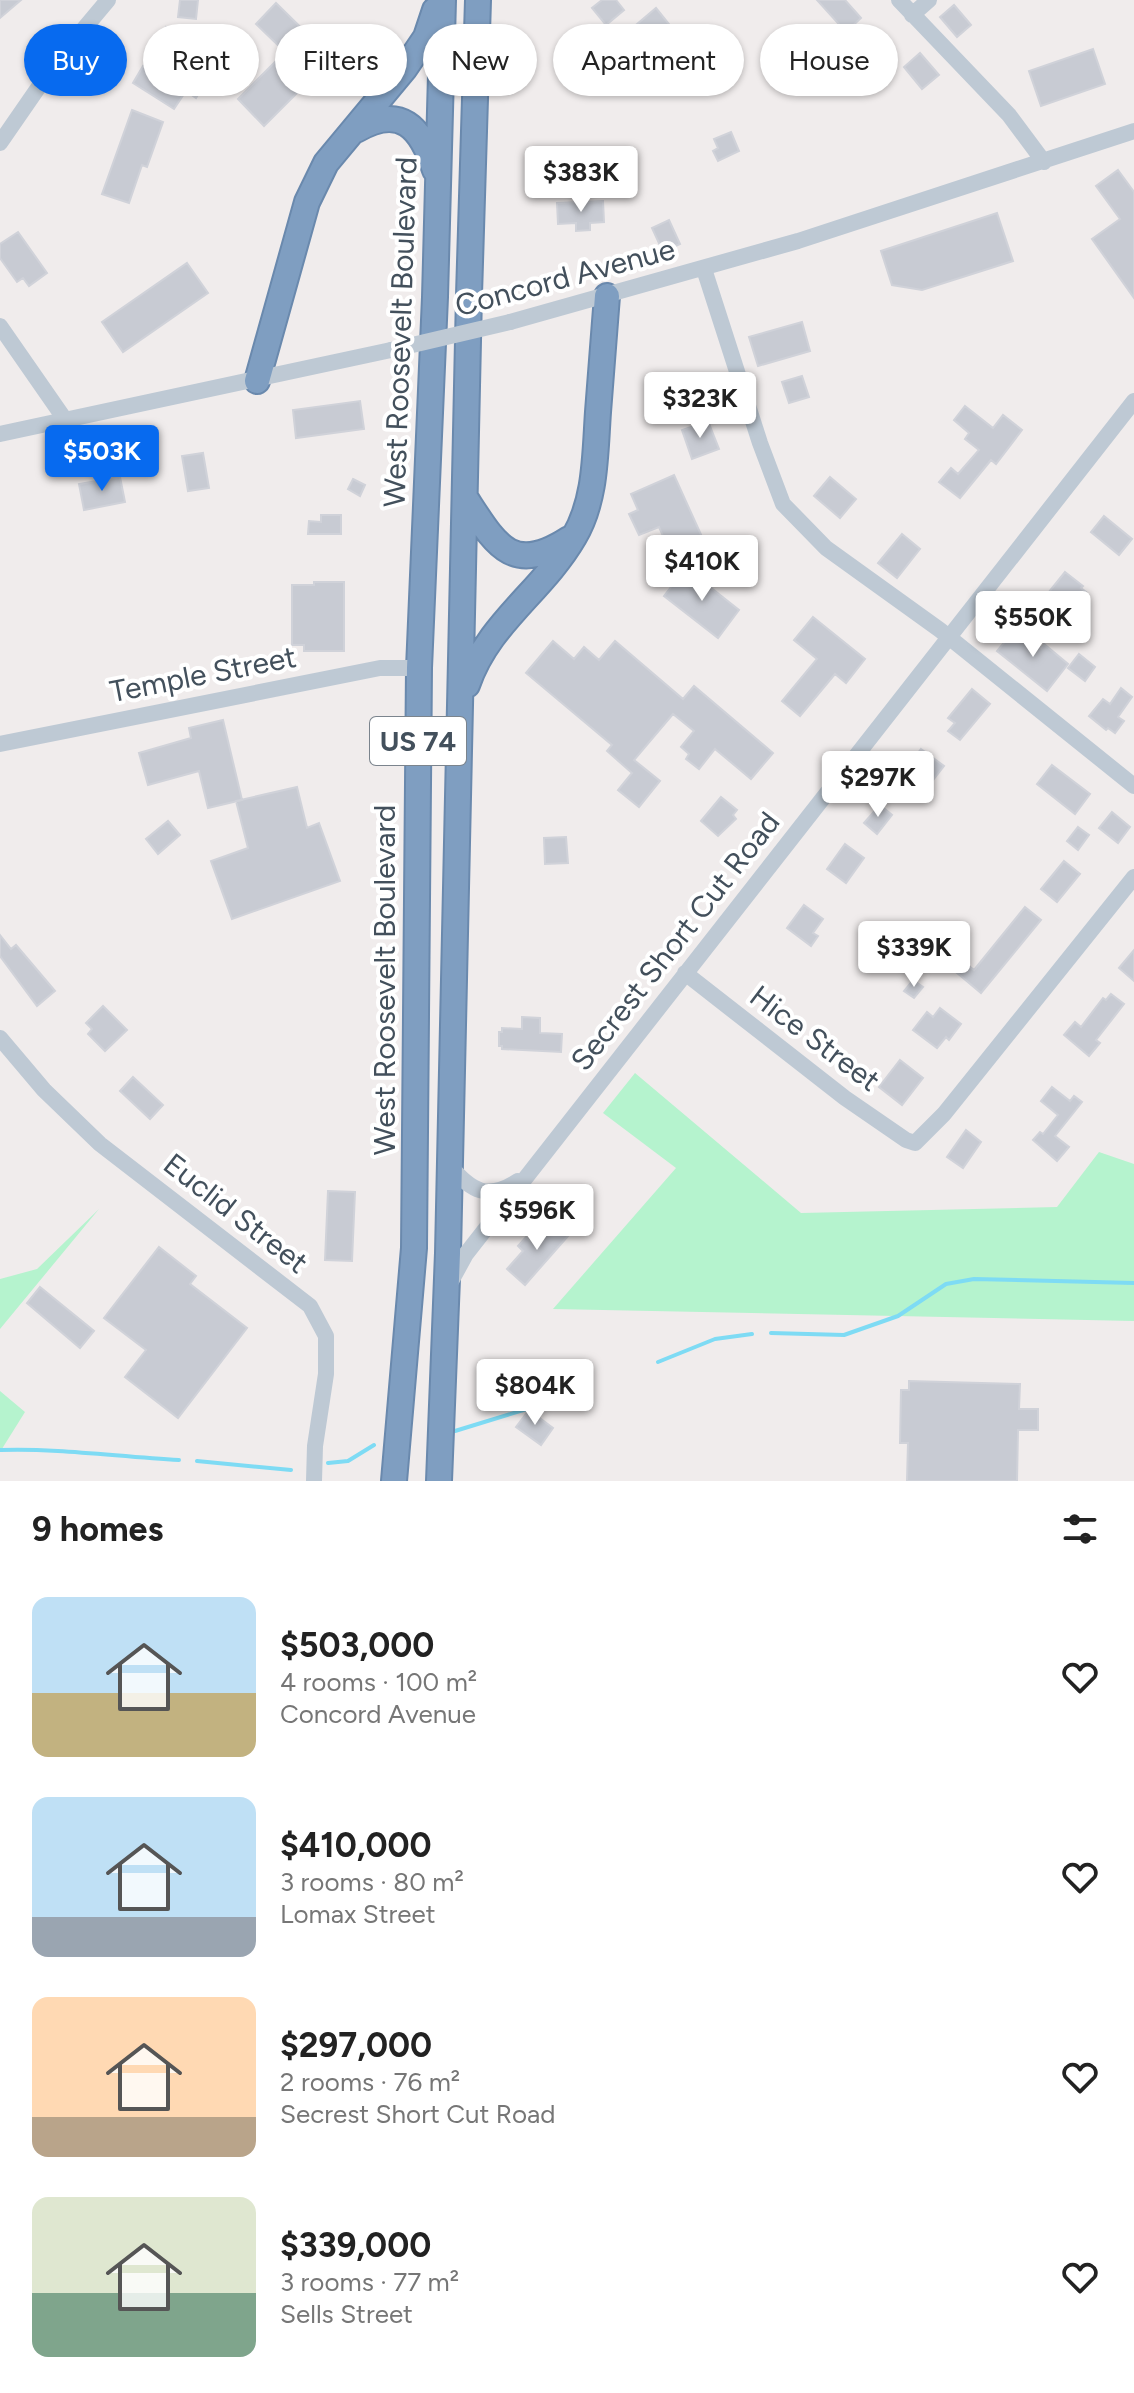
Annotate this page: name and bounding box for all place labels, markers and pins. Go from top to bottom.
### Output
pin: $383K [525,146,637,214]
pin: $323K [644,372,756,440]
pin: $503K [46,425,158,493]
pin: $410K [646,535,758,603]
pin: $550K [977,591,1089,659]
pin: $297K [822,751,934,819]
pin: $339K [858,921,970,989]
pin: $596K [481,1184,593,1252]
pin: $804K [479,1359,591,1427]

